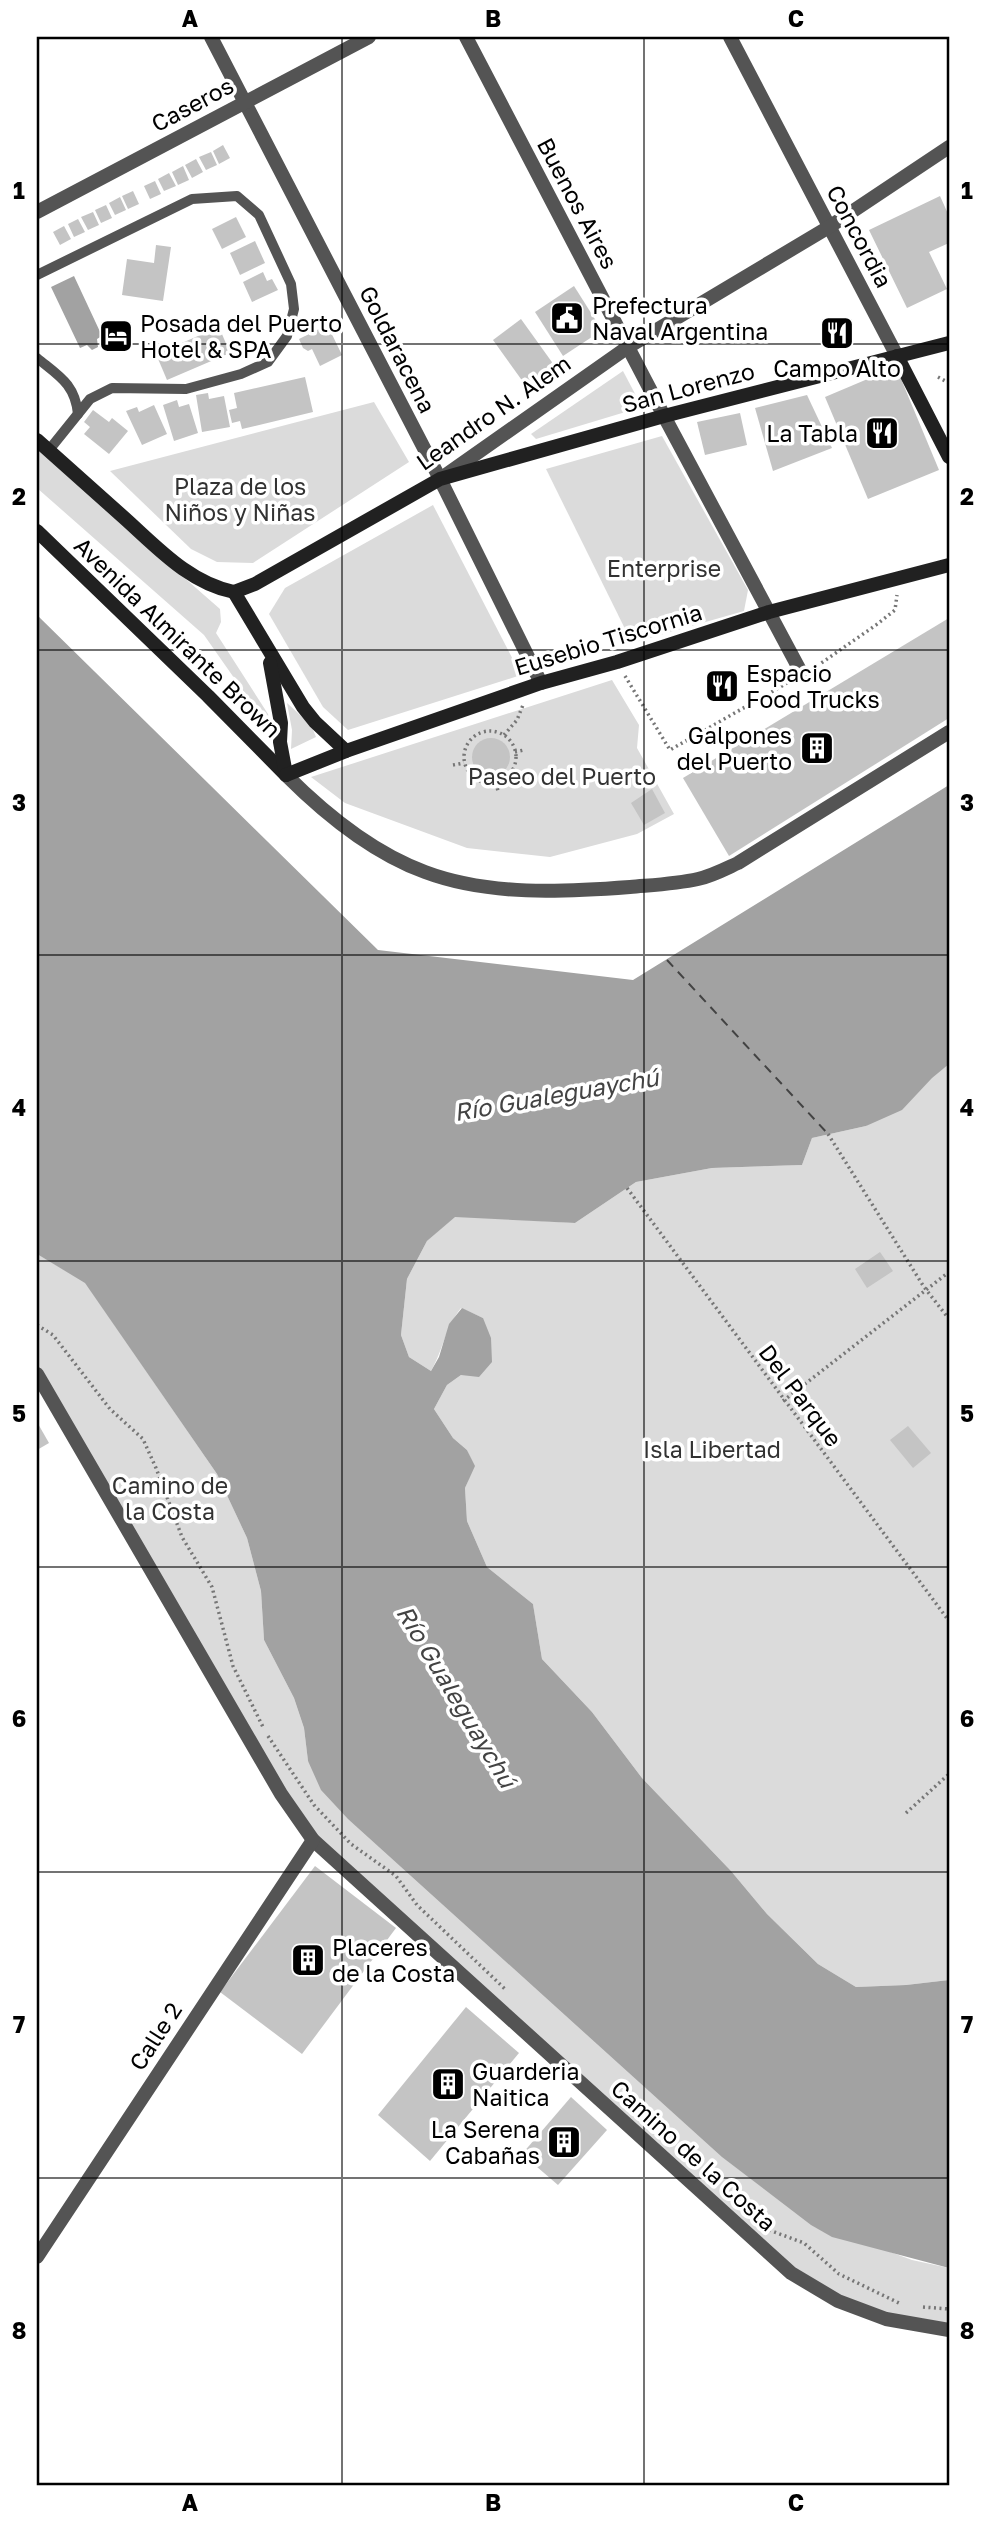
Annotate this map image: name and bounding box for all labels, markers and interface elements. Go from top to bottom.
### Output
text: A [182,4,199,32]
text: B [485,4,501,32]
text: C [788,4,804,32]
street label: Caseros [146,71,238,137]
street label: Buenos Aires [532,133,624,273]
text: 1 [13,176,25,204]
text: 1 [961,176,973,204]
street label: Concordia [821,180,899,292]
street label: Goldaracena [354,281,442,417]
place label: Prefectura Naval Argentina [592,291,768,345]
public building icon: Prefectura Naval Argentina [548,299,586,337]
place label: Posada del Puerto Hotel & SPA [140,309,342,363]
restaurant icon: Campo Alto [818,314,856,352]
hotel icon: Posada del Puerto Hotel & SPA [97,317,135,355]
street label: Leandro N. Alem [411,348,575,476]
place label: Campo Alto [773,354,901,382]
street label: San Lorenzo [619,356,757,418]
restaurant icon: La Tabla [863,414,901,452]
place label: La Tabla [766,419,858,447]
park label: Plaza de los Niños y Niñas [164,472,316,526]
text: 2 [12,482,26,510]
text: 2 [960,482,974,510]
street label: Avenida Almirante Brown [69,531,287,743]
park label: Enterprise [607,554,721,582]
street label: Eusebio Tiscornia [511,597,705,681]
place label: Espacio Food Trucks [746,659,880,713]
restaurant icon: Espacio Food Trucks [703,667,741,705]
place label: Galpones del Puerto [677,721,792,775]
building icon: Galpones del Puerto [798,729,836,767]
park label: Paseo del Puerto [468,762,656,790]
text: 3 [12,788,26,816]
text: 3 [960,788,974,816]
water label: Río Gualeguaychú [451,1061,663,1127]
text: 4 [12,1093,26,1121]
text: 4 [960,1093,974,1121]
street label: Del Parque [754,1338,848,1452]
text: 5 [12,1399,26,1427]
text: 5 [960,1399,974,1427]
park label: Isla Libertad [643,1435,781,1463]
park label: Camino de la Costa [112,1471,228,1525]
water label: Río Gualeguaychú [390,1600,524,1795]
text: 6 [12,1704,26,1732]
text: 6 [960,1704,974,1732]
place label: Placeres de la Costa [332,1933,455,1987]
building icon: Placeres de la Costa [289,1941,327,1979]
street label: Calle 2 [123,1997,187,2075]
text: 7 [13,2010,25,2038]
text: 7 [961,2010,973,2038]
place label: Guarderia Naitica [472,2057,579,2111]
building icon: Guarderia Naitica [429,2065,467,2103]
street label: Camino de la Costa [606,2074,782,2236]
place label: La Serena Cabañas [431,2115,540,2169]
building icon: La Serena Cabañas [545,2123,583,2161]
text: 8 [12,2316,26,2344]
text: 8 [960,2316,974,2344]
text: A [182,2488,199,2516]
text: B [485,2488,501,2516]
text: C [788,2488,804,2516]

